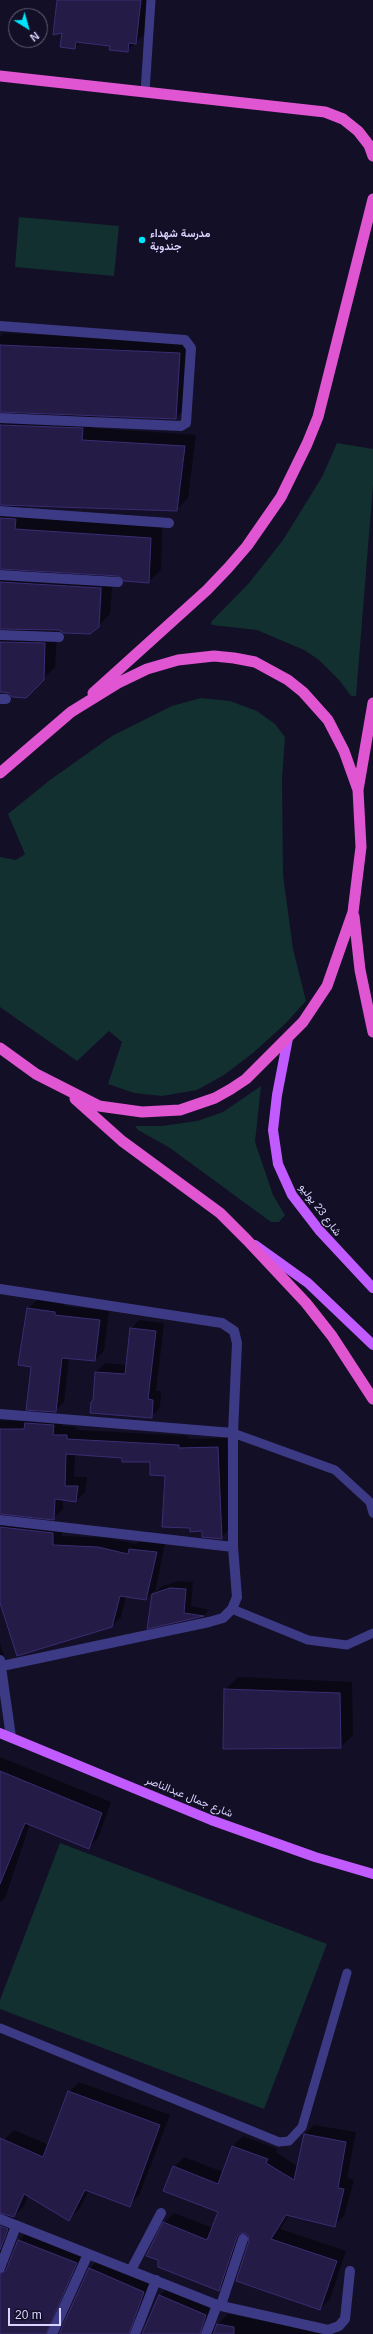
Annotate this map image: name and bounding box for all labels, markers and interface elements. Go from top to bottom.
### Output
north arrow [8,8,48,48]
text: N [28,30,41,44]
place label: مدرسة شهداء جندوبة [150,227,211,253]
marker: مدرسة شهداء جندوبة [137,235,147,245]
street label: شارع 23 يوليو [296,1181,344,1239]
street label: شارع جمال عبدالناصر [143,1773,235,1821]
scale bar [10,2300,63,2326]
text: 20 m [15,2308,42,2322]

